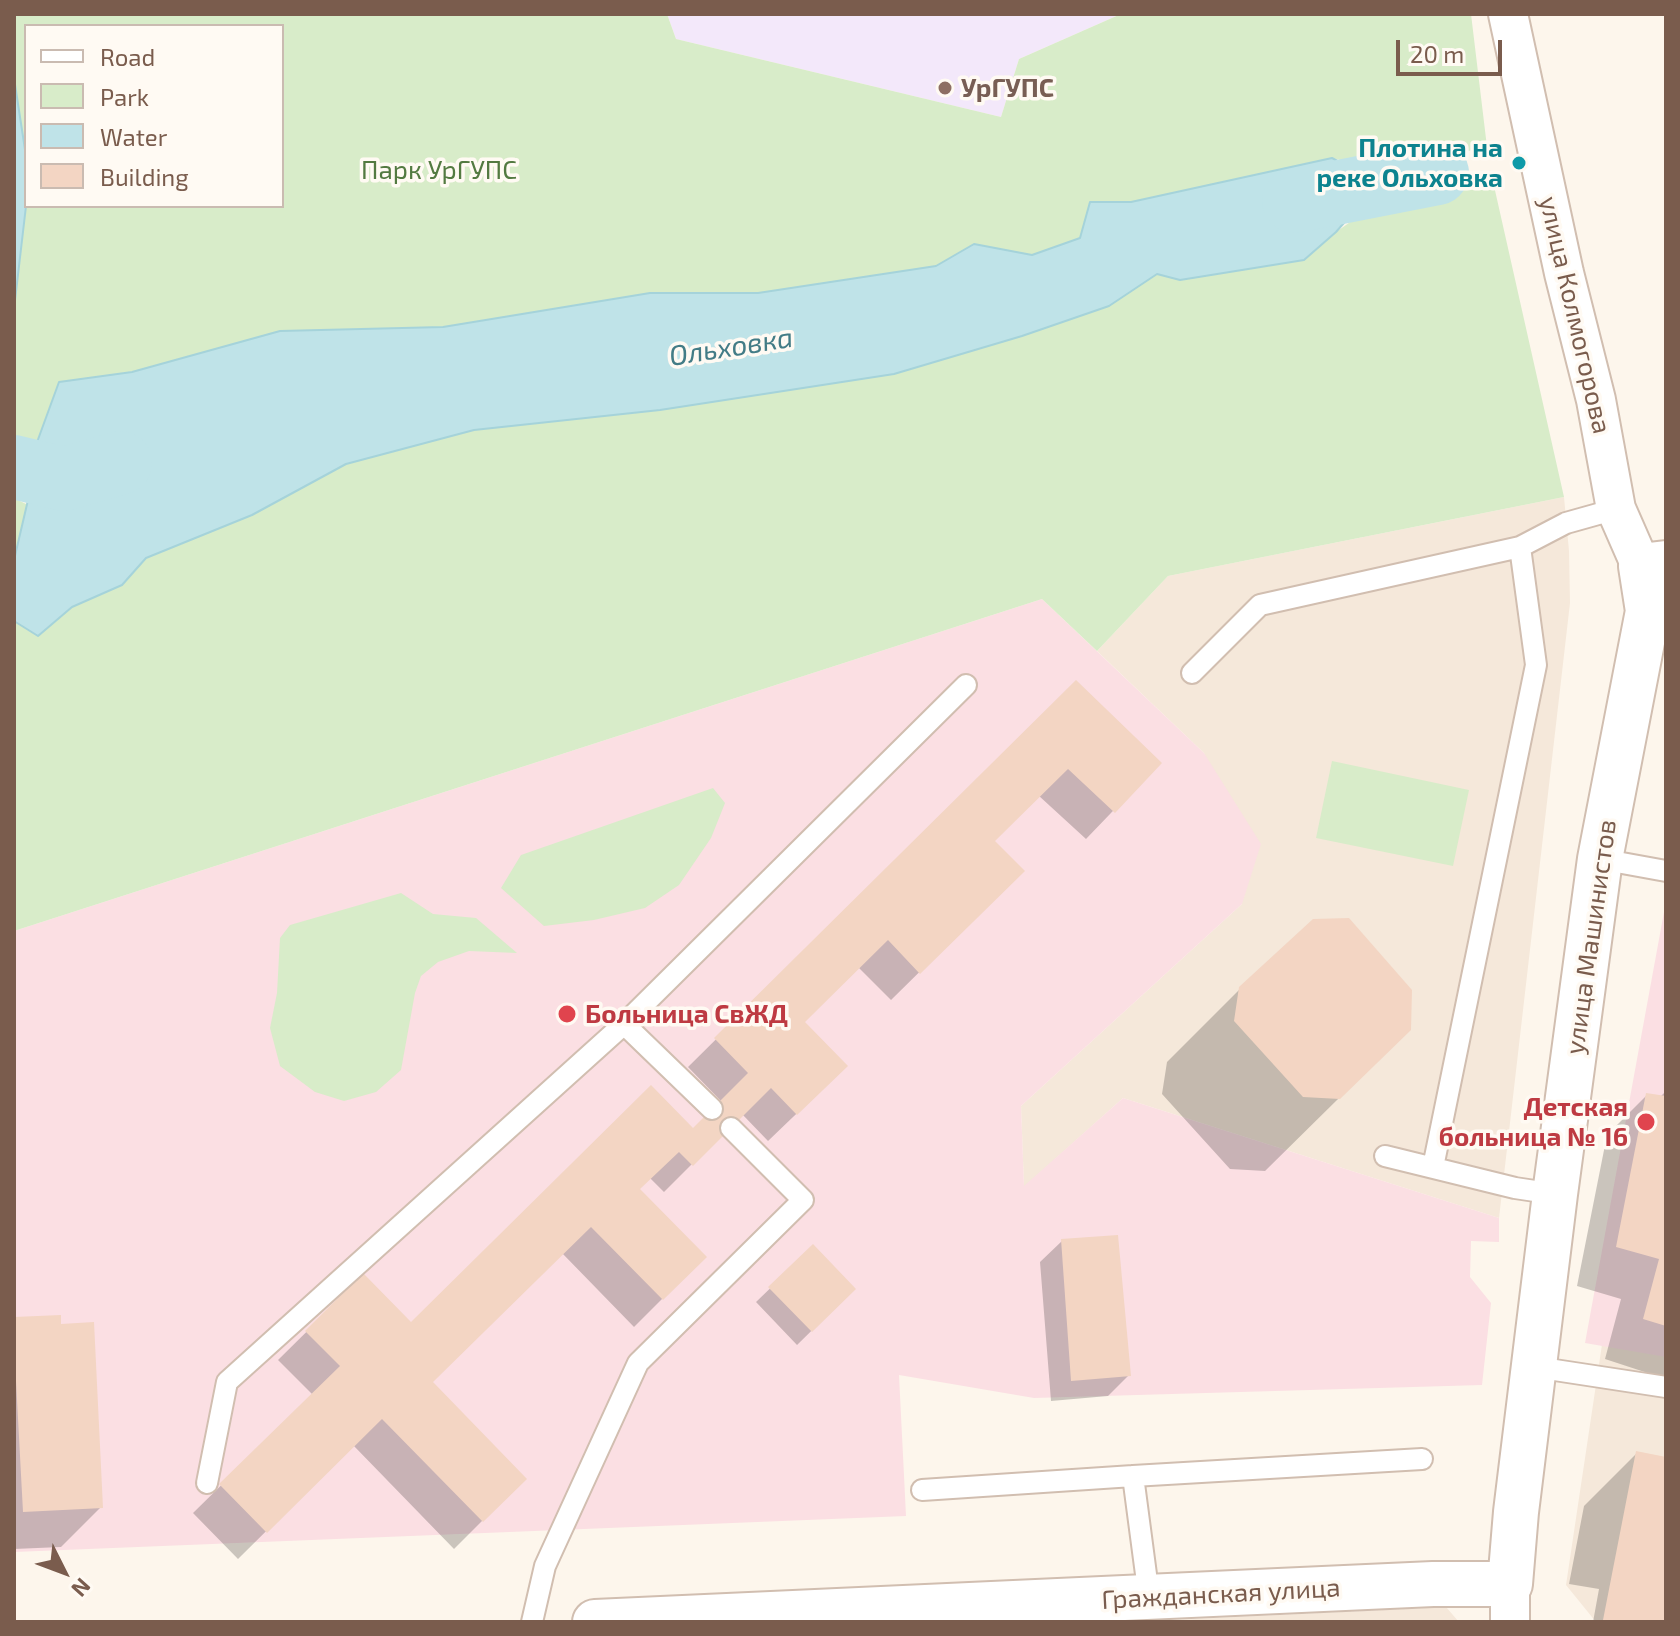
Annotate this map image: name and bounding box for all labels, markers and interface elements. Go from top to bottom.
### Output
legend [24,24,284,208]
scale bar [1400,24,1506,74]
text: 20 m [1410,39,1464,68]
text: Road [100,42,155,71]
place label: УрГУПС [961,72,1054,104]
marker: УрГУПС [936,79,954,97]
text: Park [100,82,149,111]
text: Water [100,122,167,151]
place label: Плотина на реке Ольховка [1316,132,1503,194]
park label: Парк УрГУПС [361,154,517,186]
marker: Плотина на реке Ольховка [1510,154,1528,172]
text: Building [100,162,189,191]
street label: улица Колмогорова [1533,193,1617,437]
water label: Ольховка [667,321,795,373]
street label: улица Машинистов [1559,818,1623,1056]
place label: Больница СвЖД [585,998,788,1030]
marker: Больница СвЖД [556,1003,578,1025]
place label: Детская больница № 16 [1438,1091,1628,1152]
marker: Детская больница № 16 [1635,1111,1657,1133]
north arrow [24,1532,104,1612]
street label: Гражданская улица [1101,1572,1341,1616]
text: N [67,1573,97,1603]

